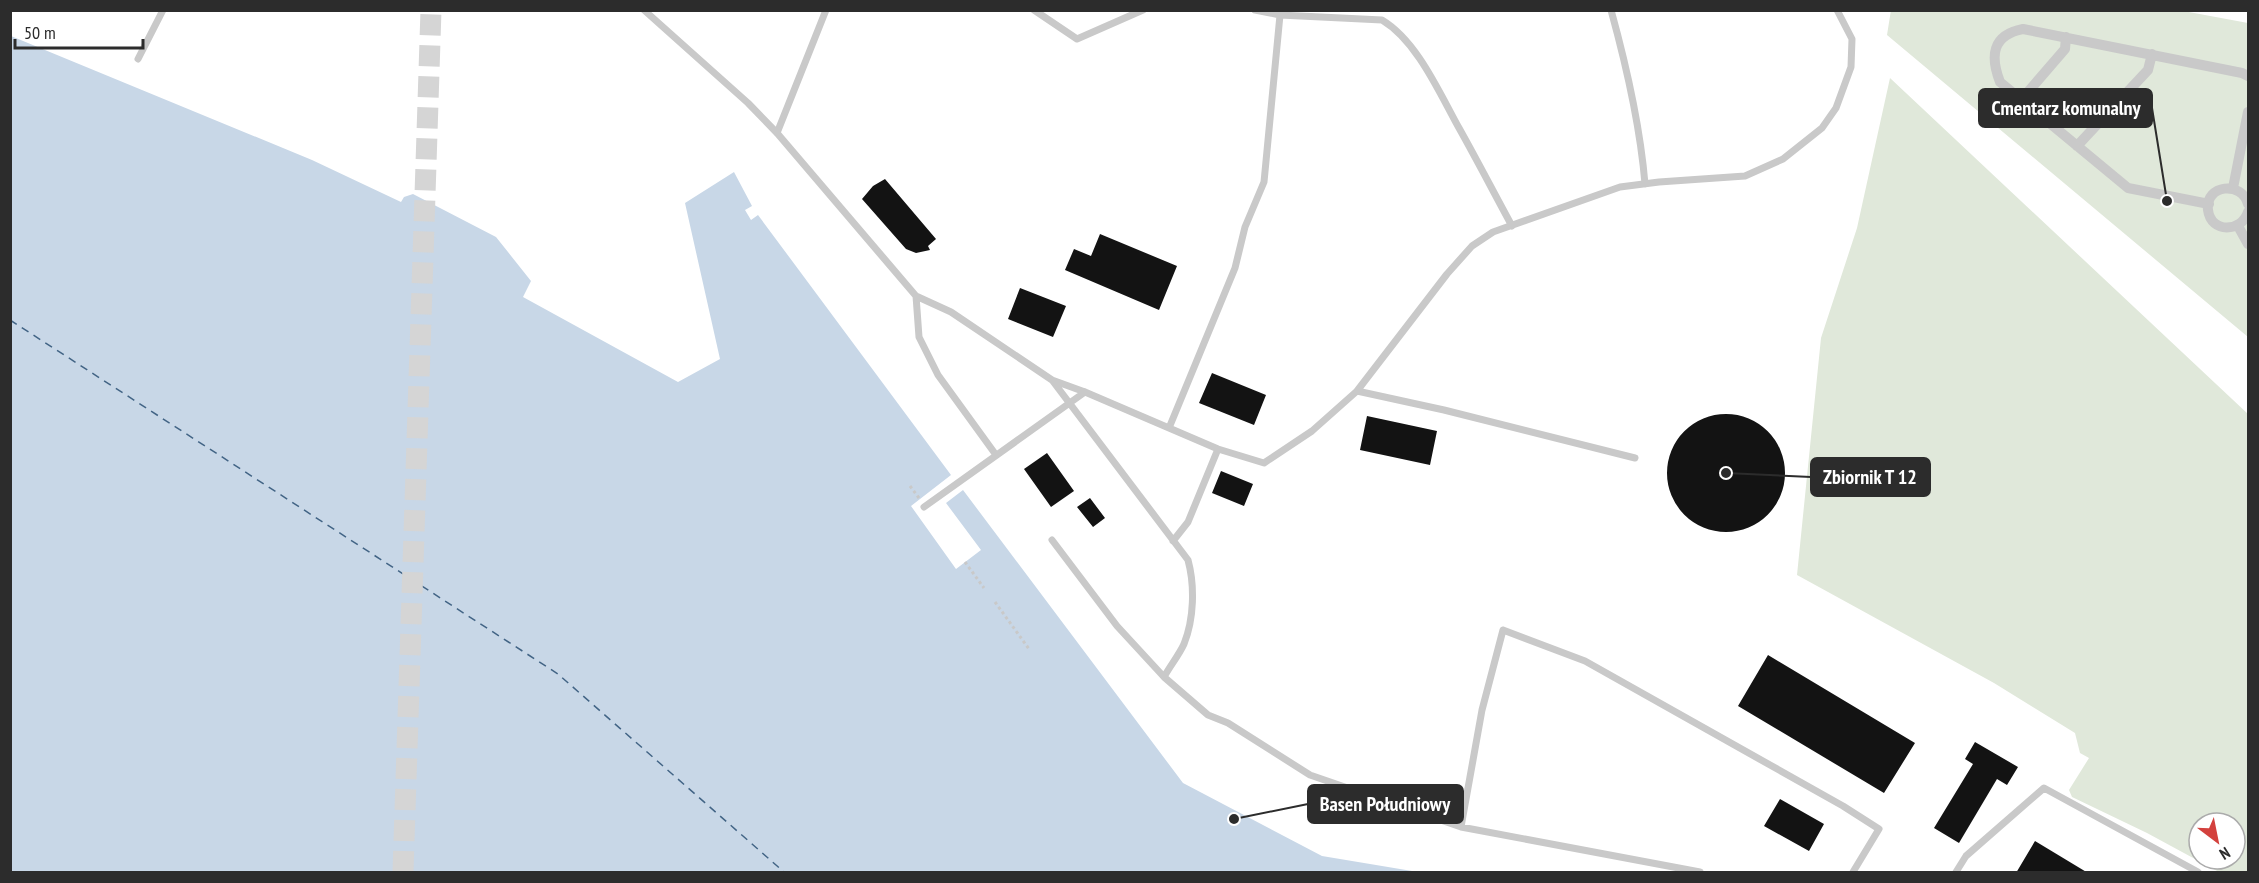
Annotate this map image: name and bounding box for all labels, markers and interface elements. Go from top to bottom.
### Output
scale bar [15,12,142,50]
text: 50 m [24,21,56,44]
callout: Cmentarz komunalny [1979,89,2152,127]
text: Cmentarz komunalny [1991,95,2142,121]
callout: Zbiornik T 12 [1811,458,1930,496]
text: Zbiornik T 12 [1823,464,1917,490]
callout: Basen Południowy [1308,785,1463,823]
text: Basen Południowy [1320,791,1451,817]
north arrow [2187,811,2247,871]
text: N [2216,843,2234,864]

